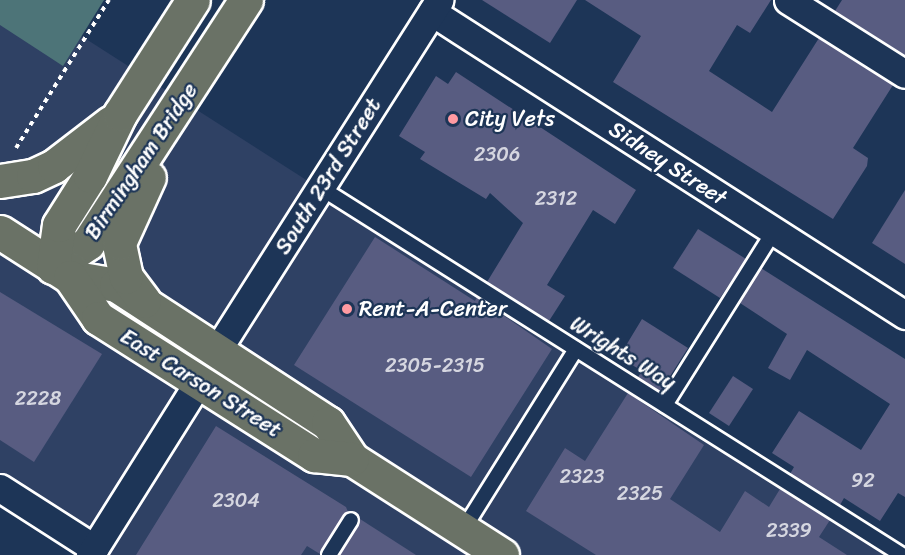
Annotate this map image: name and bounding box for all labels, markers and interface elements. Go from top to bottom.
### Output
street label: Birmingham Bridge [79,78,203,244]
street label: South 23rd Street [269,93,387,259]
place label: City Vets [465,106,554,132]
marker: City Vets [446,112,460,126]
street label: Sidney Street [604,115,732,211]
house number: 2306 [474,142,520,166]
house number: 2312 [535,186,577,210]
place label: Rent-A-Center [359,296,507,322]
marker: Rent-A-Center [340,302,354,316]
street label: Wrights Way [565,310,681,396]
street label: East Carson Street [115,323,287,443]
house number: 2305-2315 [385,353,485,377]
house number: 2228 [15,386,61,410]
house number: 2323 [559,464,605,488]
house number: 92 [851,468,875,492]
house number: 2325 [617,481,663,505]
house number: 2304 [212,488,260,512]
house number: 2339 [766,518,812,542]

